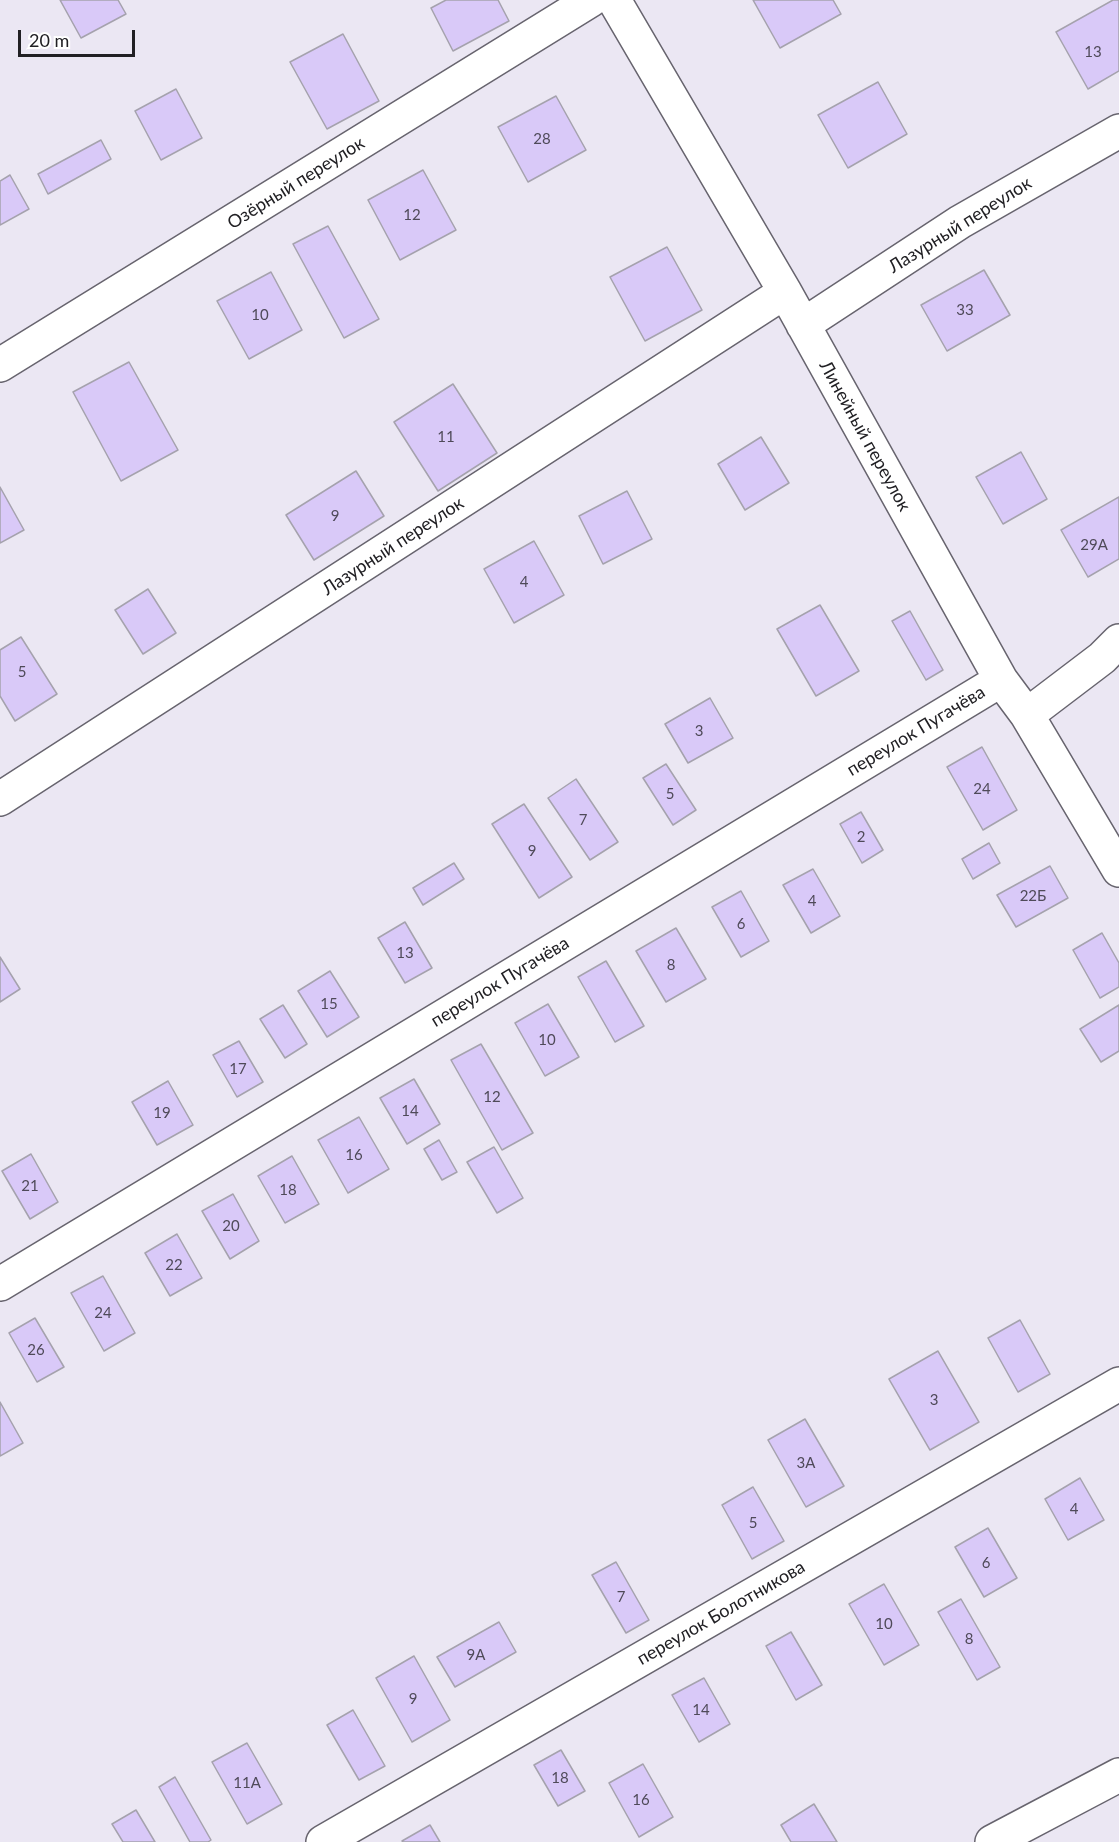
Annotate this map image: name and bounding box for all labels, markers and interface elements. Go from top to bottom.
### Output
scale bar [21,18,138,56]
text: 20 m [29,29,69,51]
house number: 13 [1084,43,1102,61]
house number: 28 [533,130,551,148]
street label: Озёрный переулок [224,132,368,234]
street label: Лазурный переулок [885,172,1035,278]
house number: 12 [403,206,421,224]
house number: 33 [956,301,974,319]
house number: 10 [251,306,269,324]
street label: Линейный переулок [815,357,915,515]
house number: 11 [437,428,455,446]
street label: Лазурный переулок [318,492,468,600]
house number: 9 [331,507,339,525]
house number: 29А [1080,536,1108,554]
house number: 4 [520,573,528,591]
house number: 5 [18,663,26,681]
street label: переулок Пугачёва [843,681,989,781]
house number: 3 [695,722,703,740]
house number: 24 [973,780,991,798]
house number: 5 [666,785,674,803]
house number: 7 [579,811,587,829]
house number: 2 [857,828,865,846]
house number: 9 [528,842,536,860]
house number: 22Б [1020,887,1046,905]
house number: 4 [808,892,816,910]
house number: 6 [737,915,745,933]
street label: переулок Пугачёва [427,932,573,1032]
house number: 13 [396,944,414,962]
house number: 8 [667,956,675,974]
house number: 15 [320,995,338,1013]
house number: 10 [538,1031,556,1049]
house number: 17 [229,1060,247,1078]
house number: 12 [483,1088,501,1106]
house number: 14 [401,1102,419,1120]
house number: 19 [153,1104,171,1122]
house number: 16 [345,1146,363,1164]
house number: 21 [21,1177,39,1195]
house number: 18 [279,1181,297,1199]
house number: 20 [222,1217,240,1235]
house number: 22 [165,1256,183,1274]
house number: 24 [94,1304,112,1322]
house number: 26 [27,1341,45,1359]
house number: 3 [930,1391,938,1409]
house number: 3А [797,1454,815,1472]
house number: 4 [1070,1500,1078,1518]
house number: 5 [749,1514,757,1532]
house number: 6 [982,1554,990,1572]
street label: переулок Болотникова [633,1556,809,1670]
house number: 7 [617,1588,625,1606]
house number: 10 [875,1615,893,1633]
house number: 8 [965,1630,973,1648]
house number: 9А [467,1646,485,1664]
house number: 9 [409,1690,417,1708]
house number: 14 [692,1701,710,1719]
house number: 18 [551,1769,569,1787]
house number: 11А [233,1774,261,1792]
house number: 16 [632,1791,650,1809]

